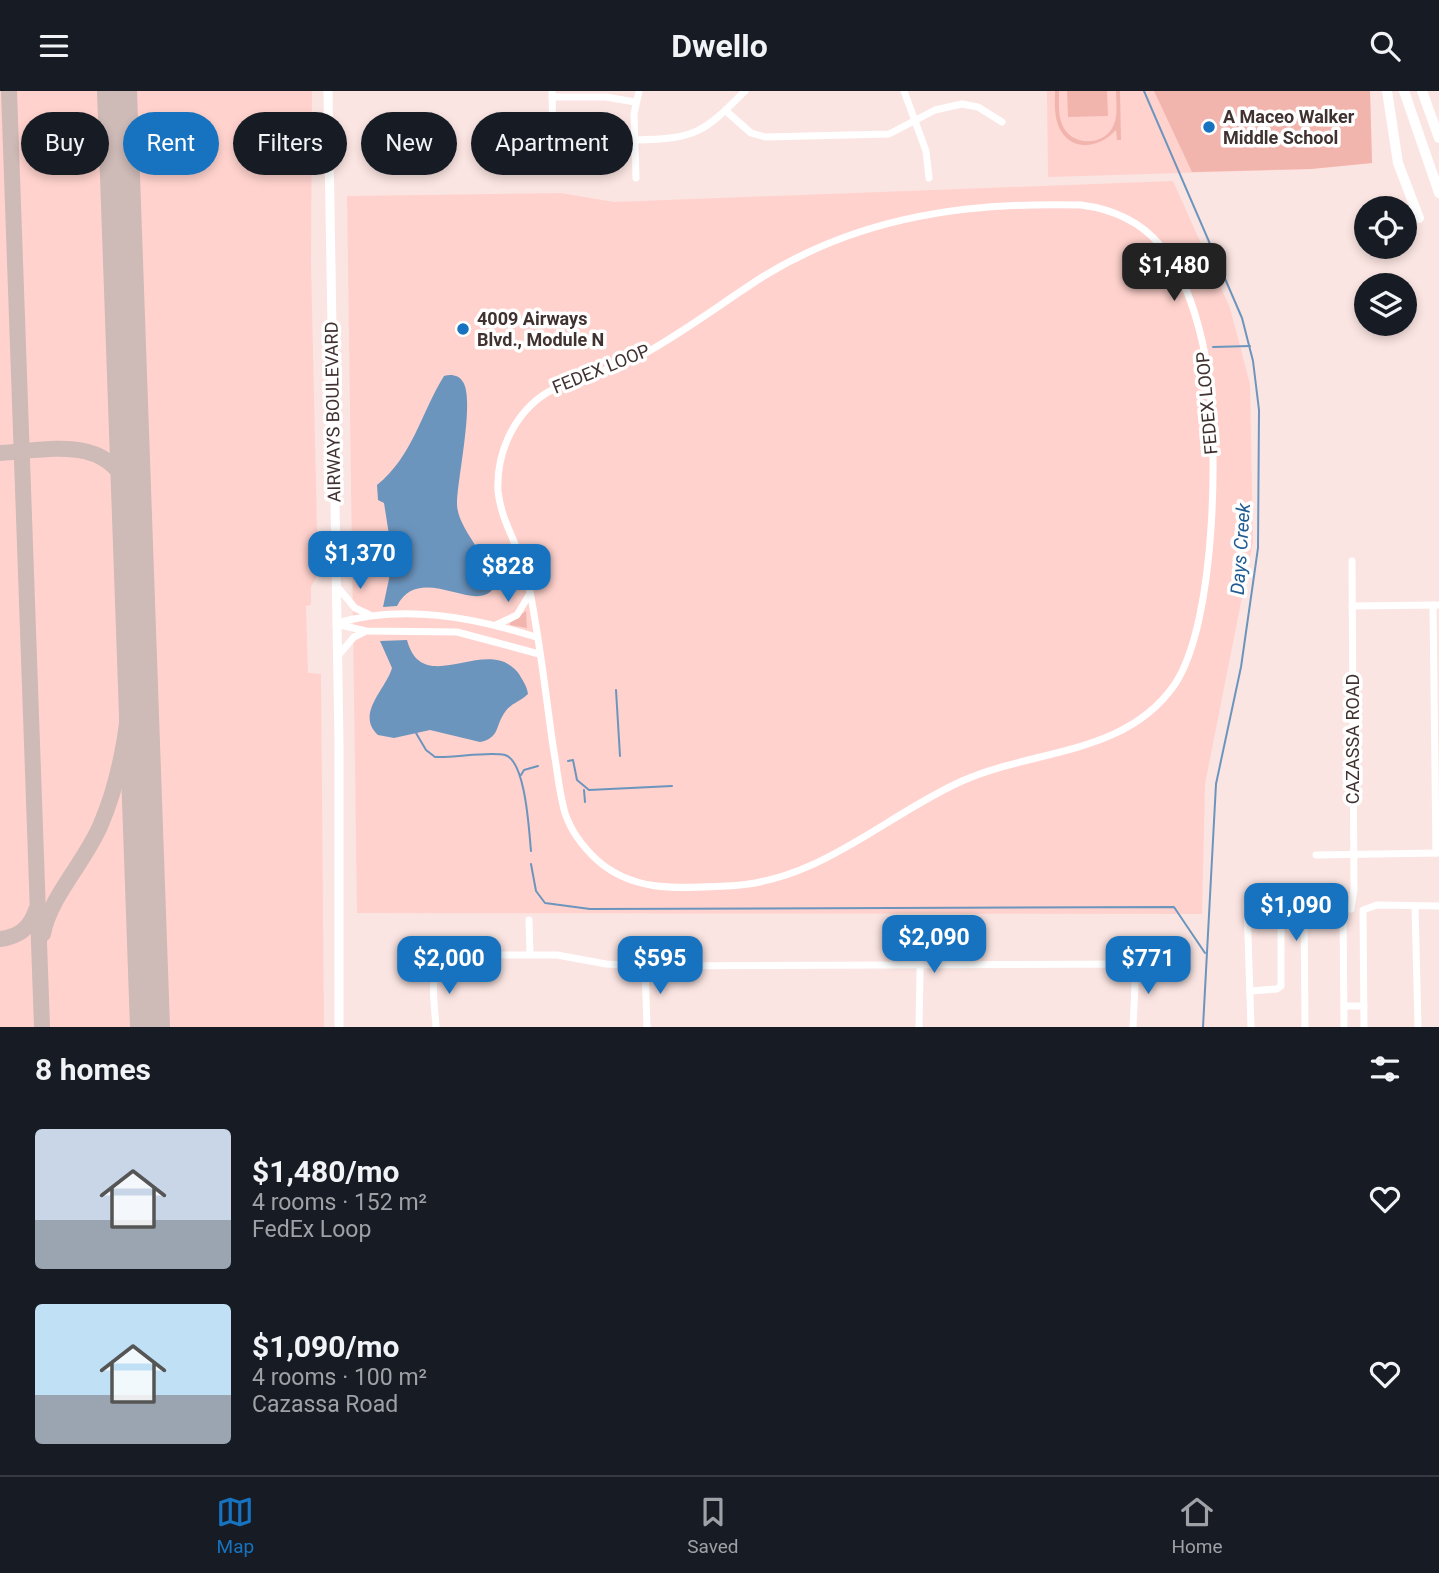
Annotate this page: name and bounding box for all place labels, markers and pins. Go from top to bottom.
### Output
place label: A Maceo Walker Middle School [1223,106,1355,148]
marker: A Maceo Walker Middle School [1201,119,1217,135]
pin: $1,480 [1117,243,1231,303]
place label: 4009 Airways Blvd., Module N [477,308,604,350]
marker: 4009 Airways Blvd., Module N [455,321,471,337]
pin: $1,370 [303,531,417,591]
pin: $828 [467,545,549,604]
pin: $1,090 [1239,883,1353,943]
pin: $2,090 [877,915,991,975]
pin: $2,000 [392,937,506,996]
pin: $595 [619,937,701,996]
pin: $771 [1107,937,1189,996]

